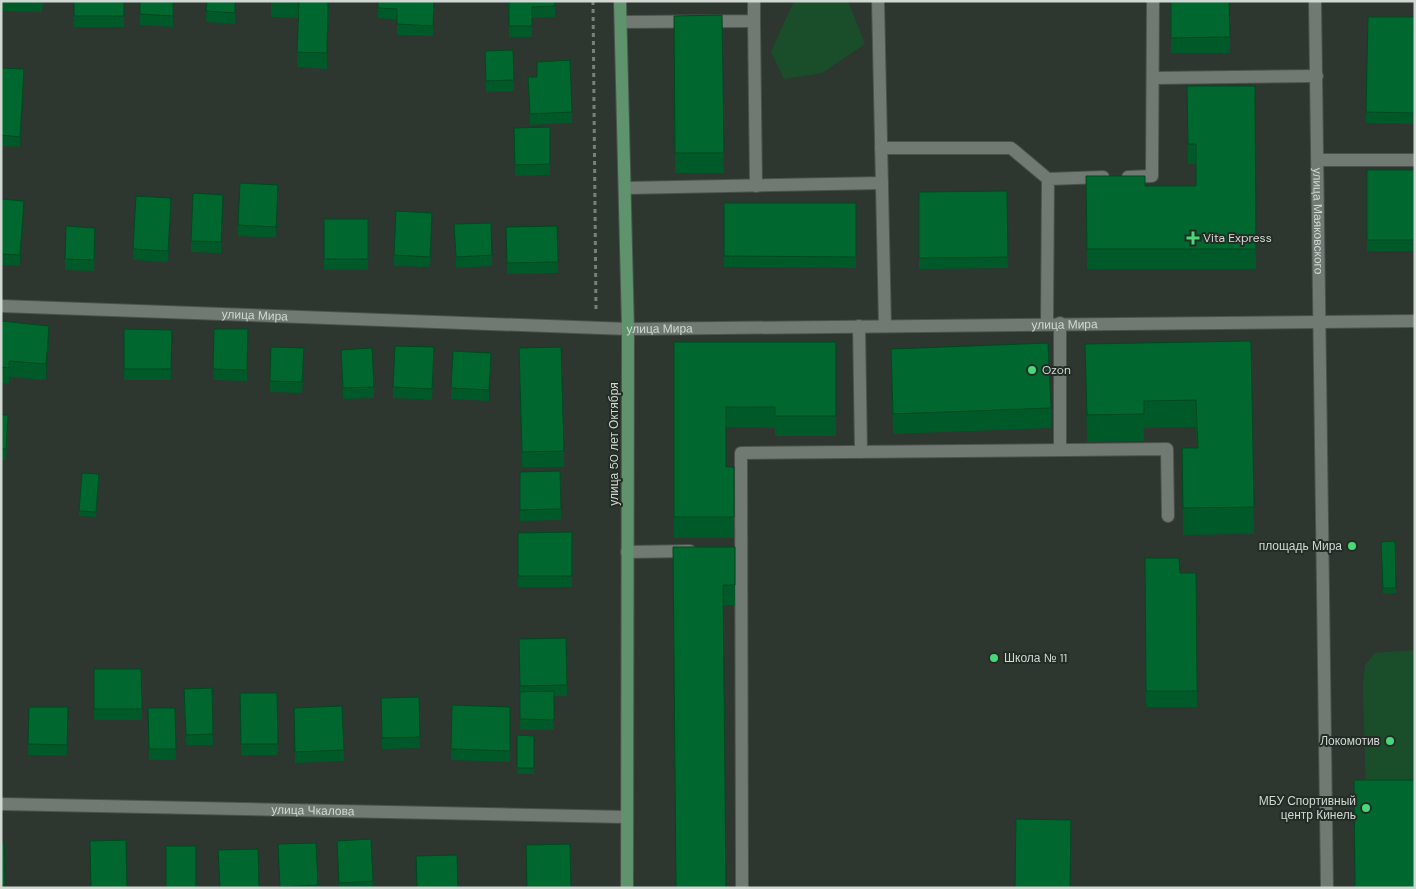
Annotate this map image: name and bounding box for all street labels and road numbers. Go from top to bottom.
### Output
street label: улица Маяковского [1309,167,1327,275]
street label: улица Мира [221,306,289,325]
street label: улица Мира [1031,316,1098,333]
street label: улица Мира [626,320,693,337]
street label: улица 50 лет Октября [606,382,622,506]
street label: улица Чкалова [271,802,355,819]

